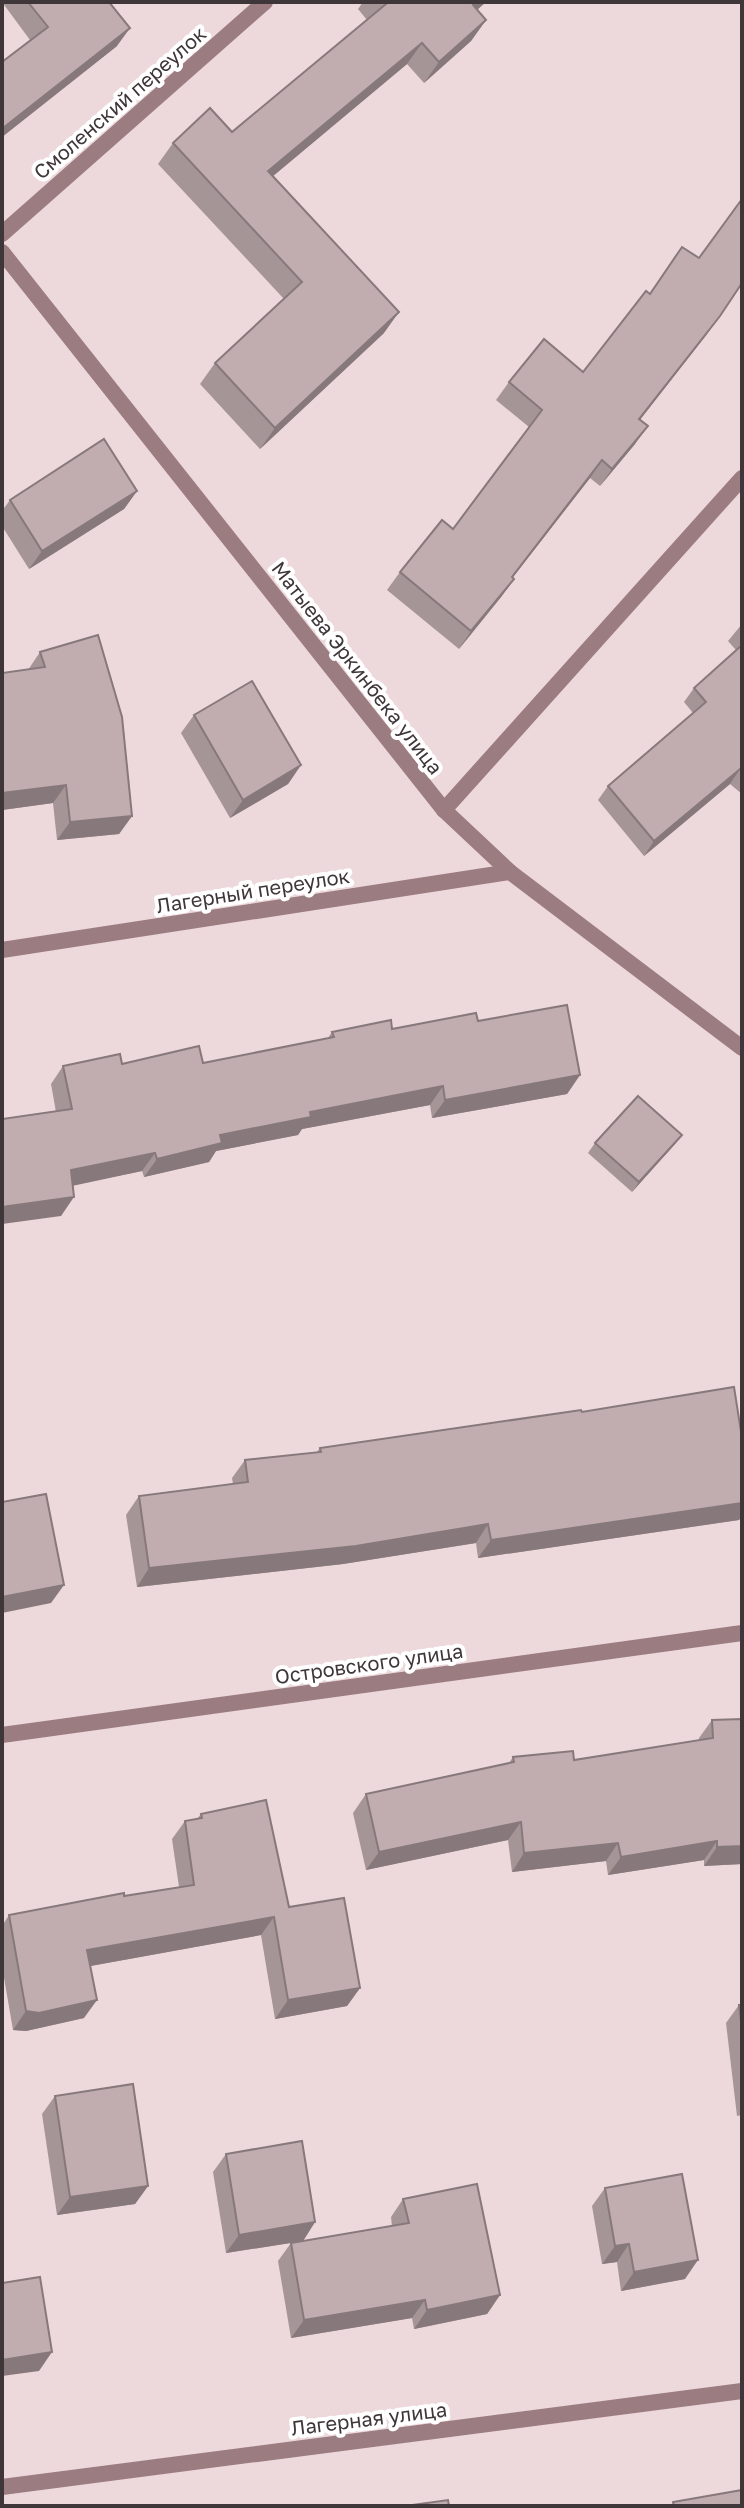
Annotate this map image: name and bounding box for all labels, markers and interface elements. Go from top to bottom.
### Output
street label: Смоленский переулок [28,21,210,184]
street label: Матыева Эркинбека улица [267,556,448,779]
street label: Лагерный переулок [154,863,351,917]
street label: Островского улица [273,1638,464,1688]
street label: Лагерная улица [290,2397,448,2439]

